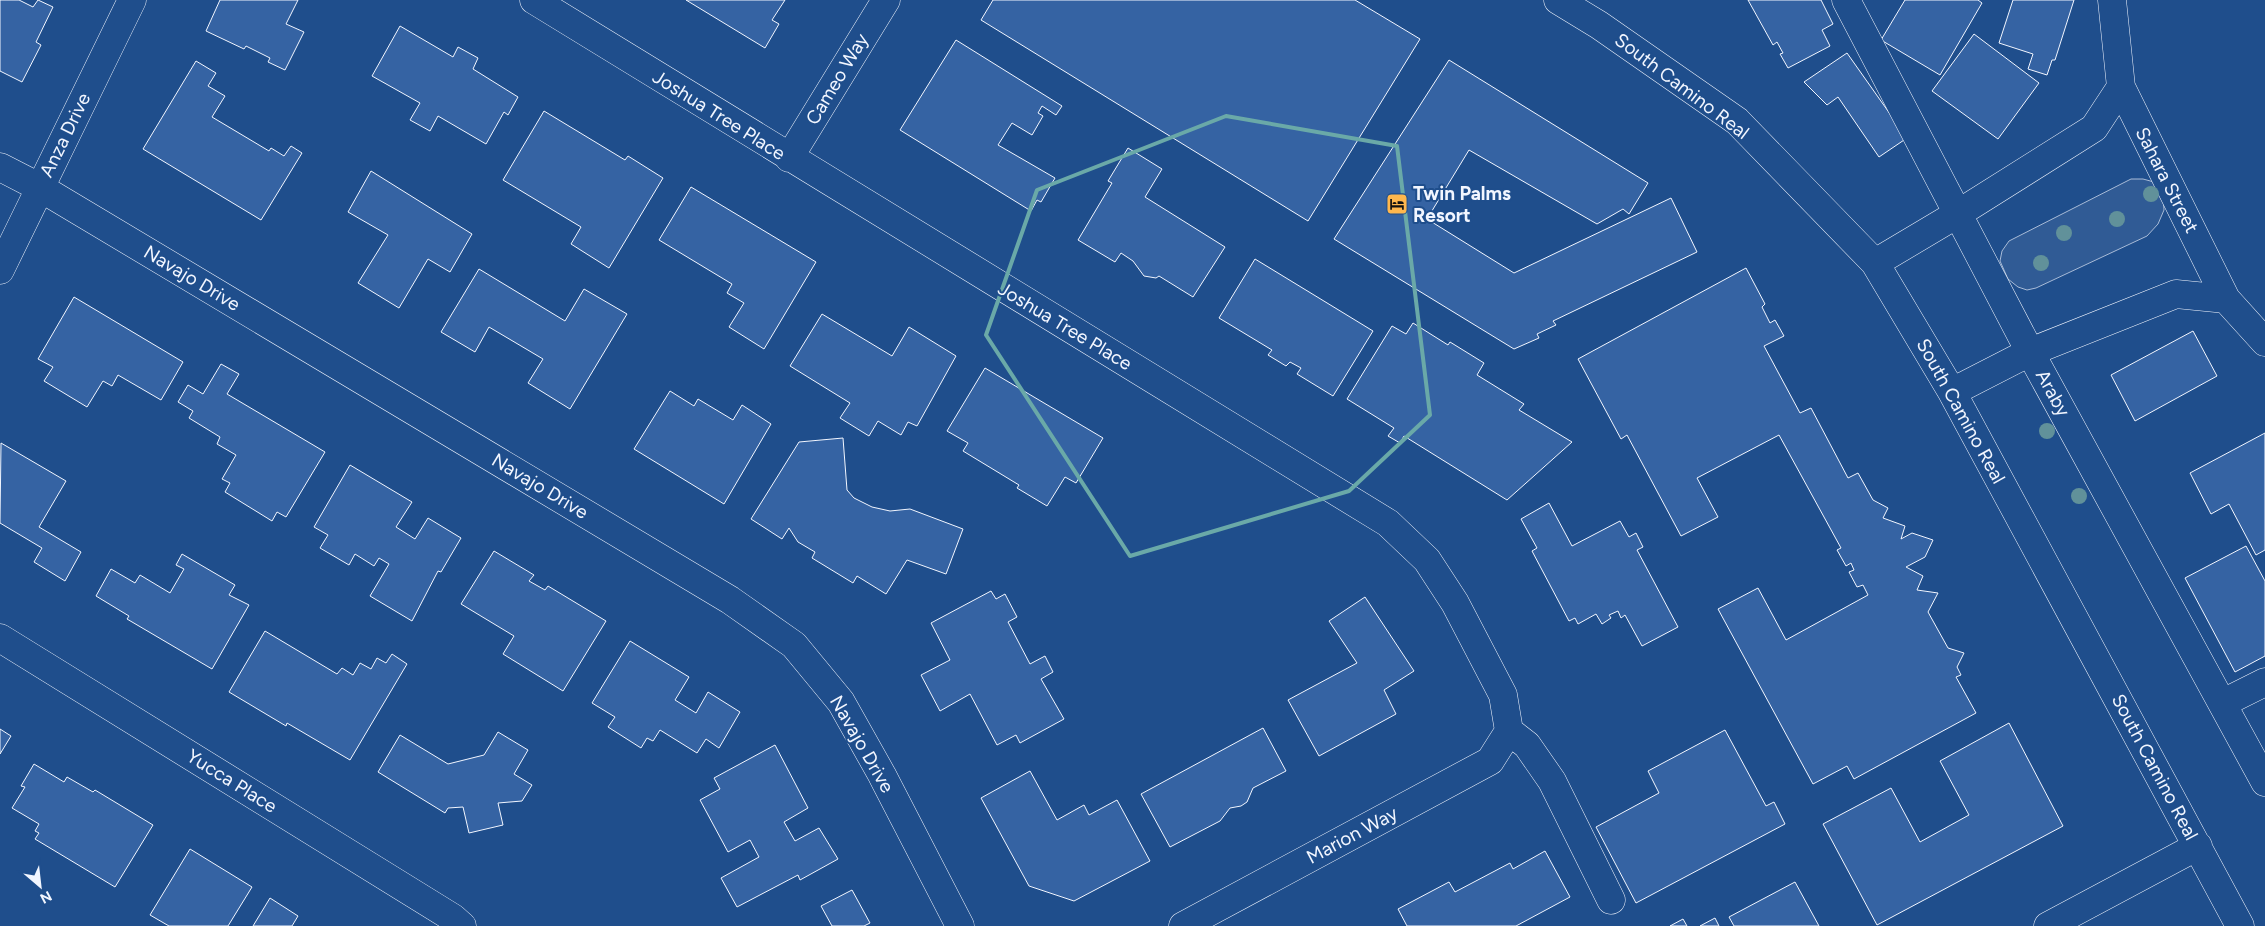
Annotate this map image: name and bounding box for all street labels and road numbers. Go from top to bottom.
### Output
street label: South Camino Real [1610,28,1754,144]
street label: Cameo Way [801,29,873,129]
street label: Joshua Tree Place [648,65,790,165]
street label: Anza Drive [35,89,95,181]
street label: Sahara Street [2131,123,2203,237]
street label: Navajo Drive [140,240,244,316]
street label: Joshua Tree Place [994,277,1136,375]
street label: South Camino Real [1912,334,2010,488]
street label: Araby [2031,366,2075,420]
street label: Navajo Drive [488,448,592,524]
street label: South Camino Real [2107,690,2203,844]
street label: Navajo Drive [825,691,899,797]
street label: Yucca Place [183,744,281,818]
street label: Marion Way [1302,801,1402,869]

